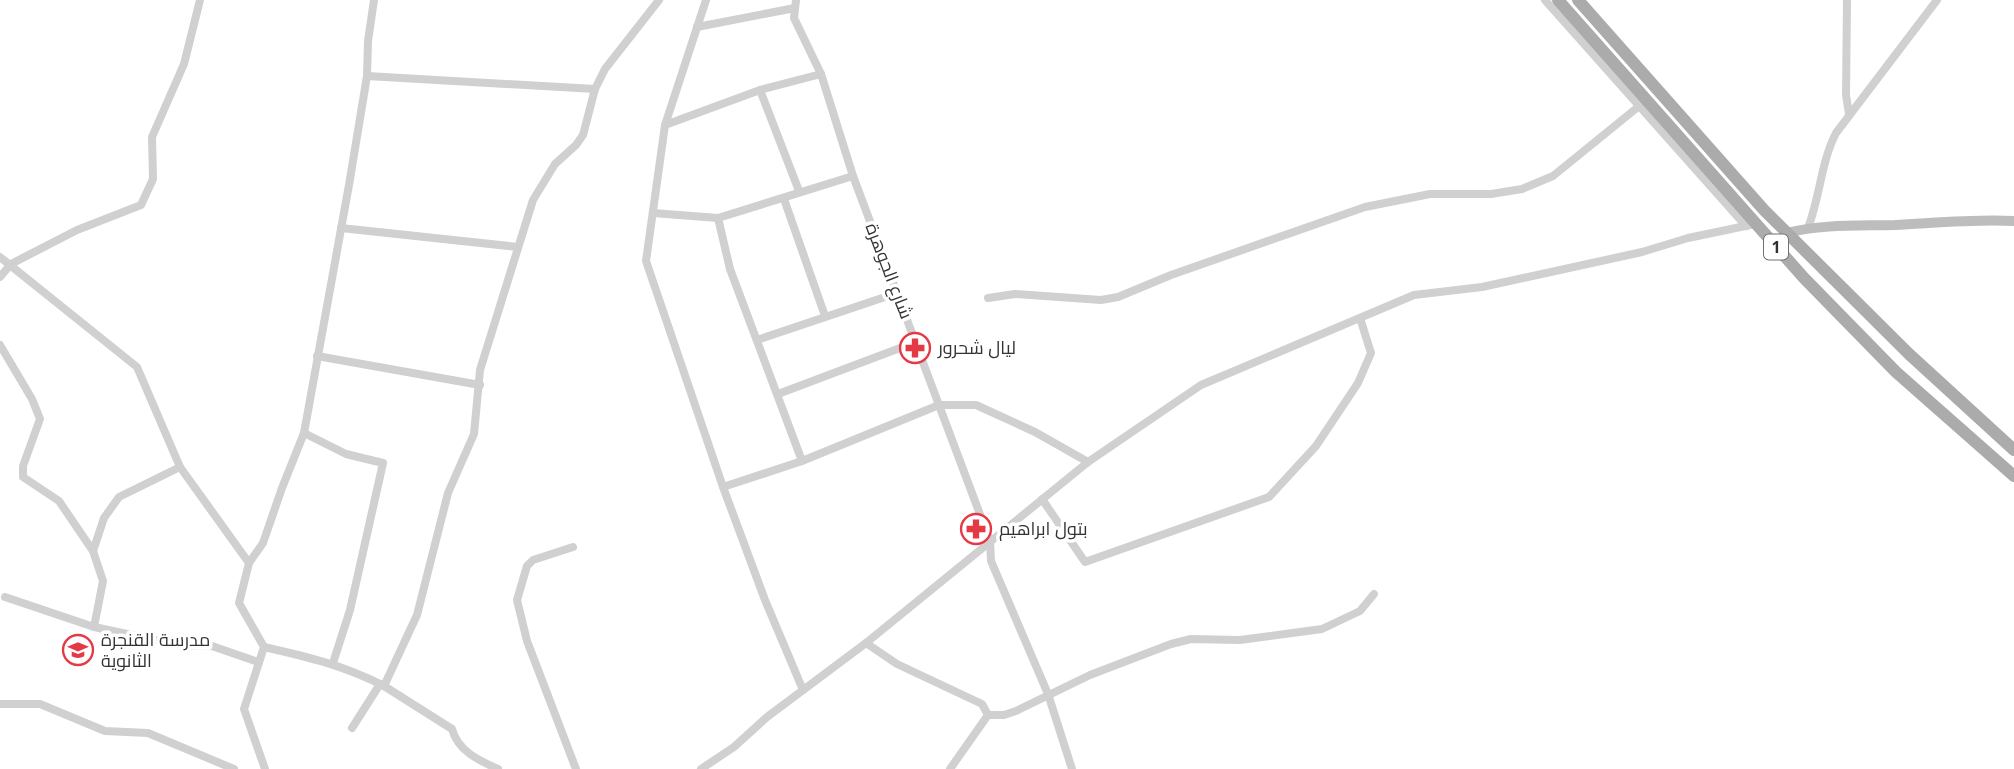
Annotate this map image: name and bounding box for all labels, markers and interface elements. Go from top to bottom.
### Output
street label: شارع الجوهرة [860,219,919,322]
road number: 1 [1764,234,1788,260]
pharmacy icon: ليال شحرور [898,331,932,365]
place label: ليال شحرور [937,335,1016,359]
pharmacy icon: بتول ابراهيم [959,512,993,546]
place label: بتول ابراهيم [999,516,1088,541]
place label: مدرسة القنجرة الثانوية [101,627,210,672]
school or university icon: مدرسة القنجرة الثانوية [61,633,95,667]

